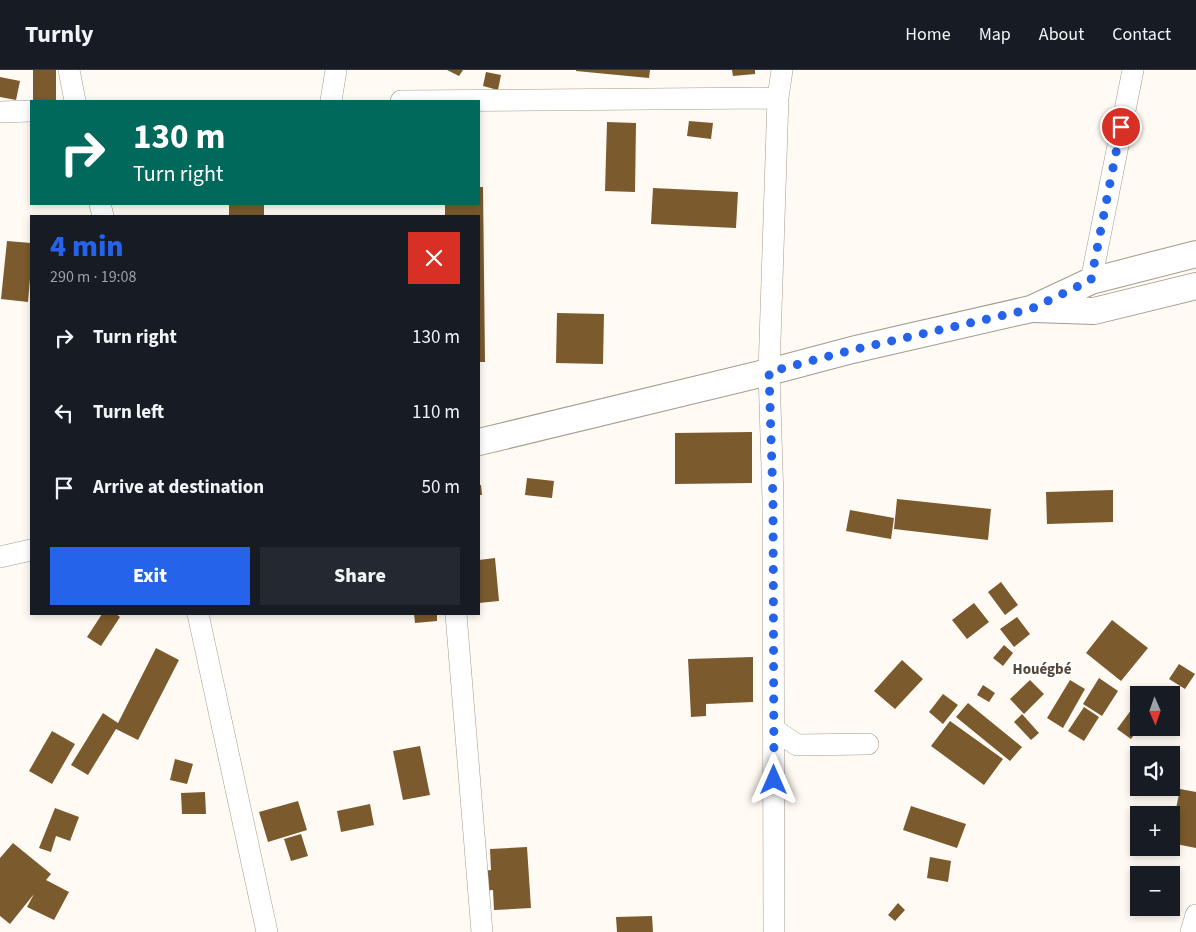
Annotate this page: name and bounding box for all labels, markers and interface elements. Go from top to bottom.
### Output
text: Turnly [25,17,94,52]
text: Home [905,22,951,47]
text: Map [979,22,1011,47]
text: About [1039,22,1084,47]
text: Contact [1112,22,1171,47]
pin [1100,106,1142,148]
text: 130 m [133,112,225,162]
icon: arrive [1107,113,1135,141]
icon: right [50,120,115,185]
text: Turn right [133,158,223,190]
text: 4 min [50,225,124,268]
button: close [408,232,460,284]
text: 290 m · 19:08 [50,266,137,288]
icon: right [50,324,78,352]
text: Turn right [93,324,177,351]
text: 130 m [412,324,460,351]
icon: left [50,399,78,427]
text: Turn left [93,399,164,426]
text: 110 m [412,399,460,426]
icon: arrive [50,474,78,502]
text: Arrive at destination [93,474,264,501]
text: 50 m [422,474,460,501]
button: Exit [50,547,250,605]
button: Share [260,547,460,605]
district label: Houégbé [1013,659,1072,680]
north arrow [1130,686,1180,736]
map controls [1130,686,1180,916]
button: sound [1130,746,1180,796]
position arrow [747,753,799,805]
button: + [1130,806,1180,856]
button: − [1130,866,1180,916]

